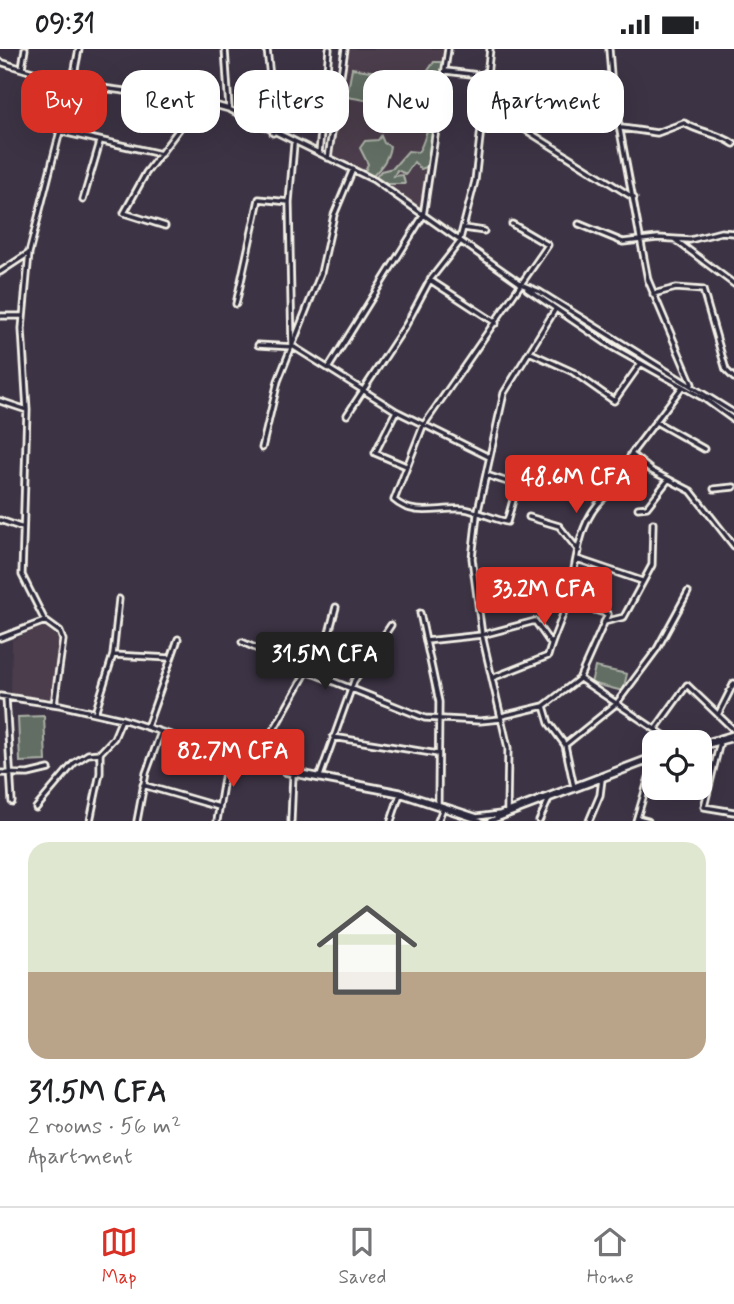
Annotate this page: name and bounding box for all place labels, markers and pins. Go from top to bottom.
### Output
pin: 48.6M CFA [496,455,656,515]
pin: 33.2M CFA [464,567,624,627]
pin: 31.5M CFA [245,633,405,692]
pin: 82.7M CFA [153,729,313,789]

